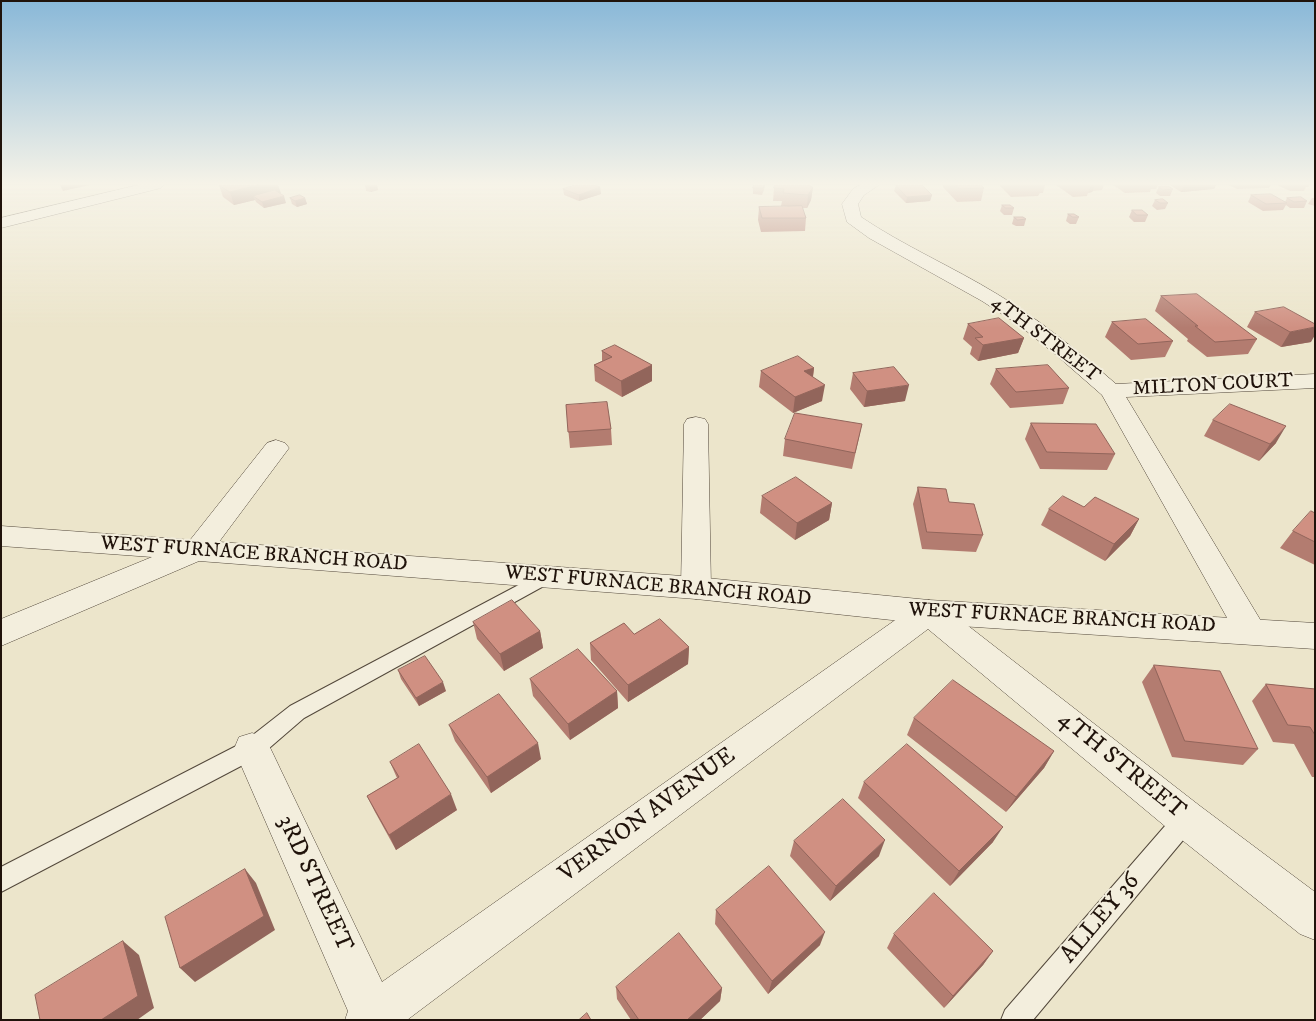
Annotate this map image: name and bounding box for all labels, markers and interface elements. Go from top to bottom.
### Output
street label: 4TH STREET [986,291,1104,389]
street label: MILTON COURT [1132,370,1294,402]
street label: WEST FURNACE BRANCH ROAD [100,532,408,578]
street label: WEST FURNACE BRANCH ROAD [504,562,812,612]
street label: WEST FURNACE BRANCH ROAD [908,599,1216,639]
street label: 4TH STREET [1051,706,1191,826]
street label: VERNON AVENUE [554,742,742,890]
street label: 3RD STREET [270,811,358,957]
street label: ALLEY 36 [1055,868,1147,970]

